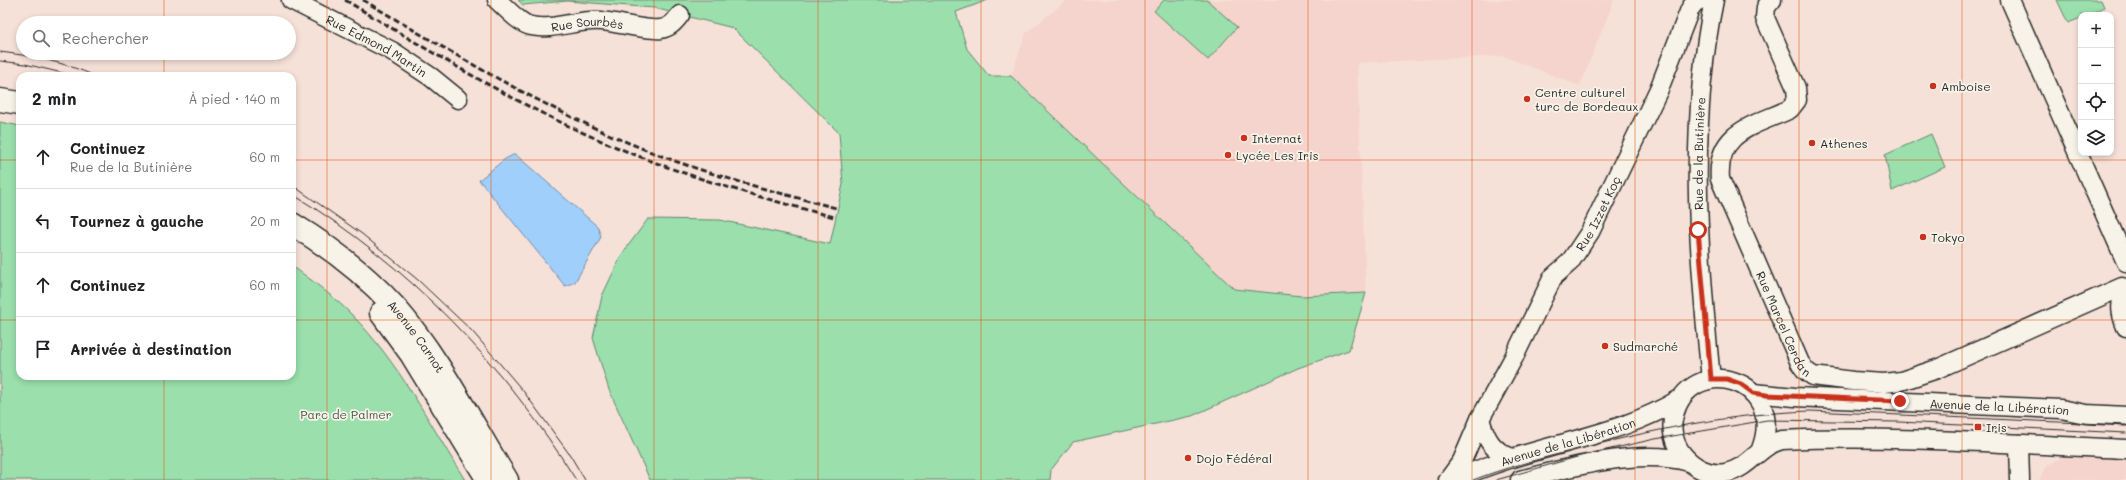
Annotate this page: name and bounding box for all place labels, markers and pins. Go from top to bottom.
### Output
place label: Amboise [1941,78,1991,94]
marker: Amboise [1928,81,1938,91]
place label: Centre culturel turc de Bordeaux [1535,84,1638,114]
marker: Centre culturel turc de Bordeaux [1522,94,1532,104]
place label: Internat [1252,130,1302,146]
marker: Internat [1239,133,1249,143]
place label: Athenes [1820,135,1868,151]
marker: Athenes [1807,138,1817,148]
place label: Lycée Les Iris [1236,147,1319,163]
marker: Lycée Les Iris [1223,150,1233,160]
place label: Tokyo [1931,229,1965,245]
marker: Tokyo [1918,232,1928,242]
place label: Sudmarché [1613,338,1678,354]
marker: Sudmarché [1600,341,1610,351]
place label: Iris [1986,419,2007,435]
marker: Iris [1973,422,1983,432]
place label: Dojo Fédéral [1196,450,1272,466]
marker: Dojo Fédéral [1183,453,1193,463]

